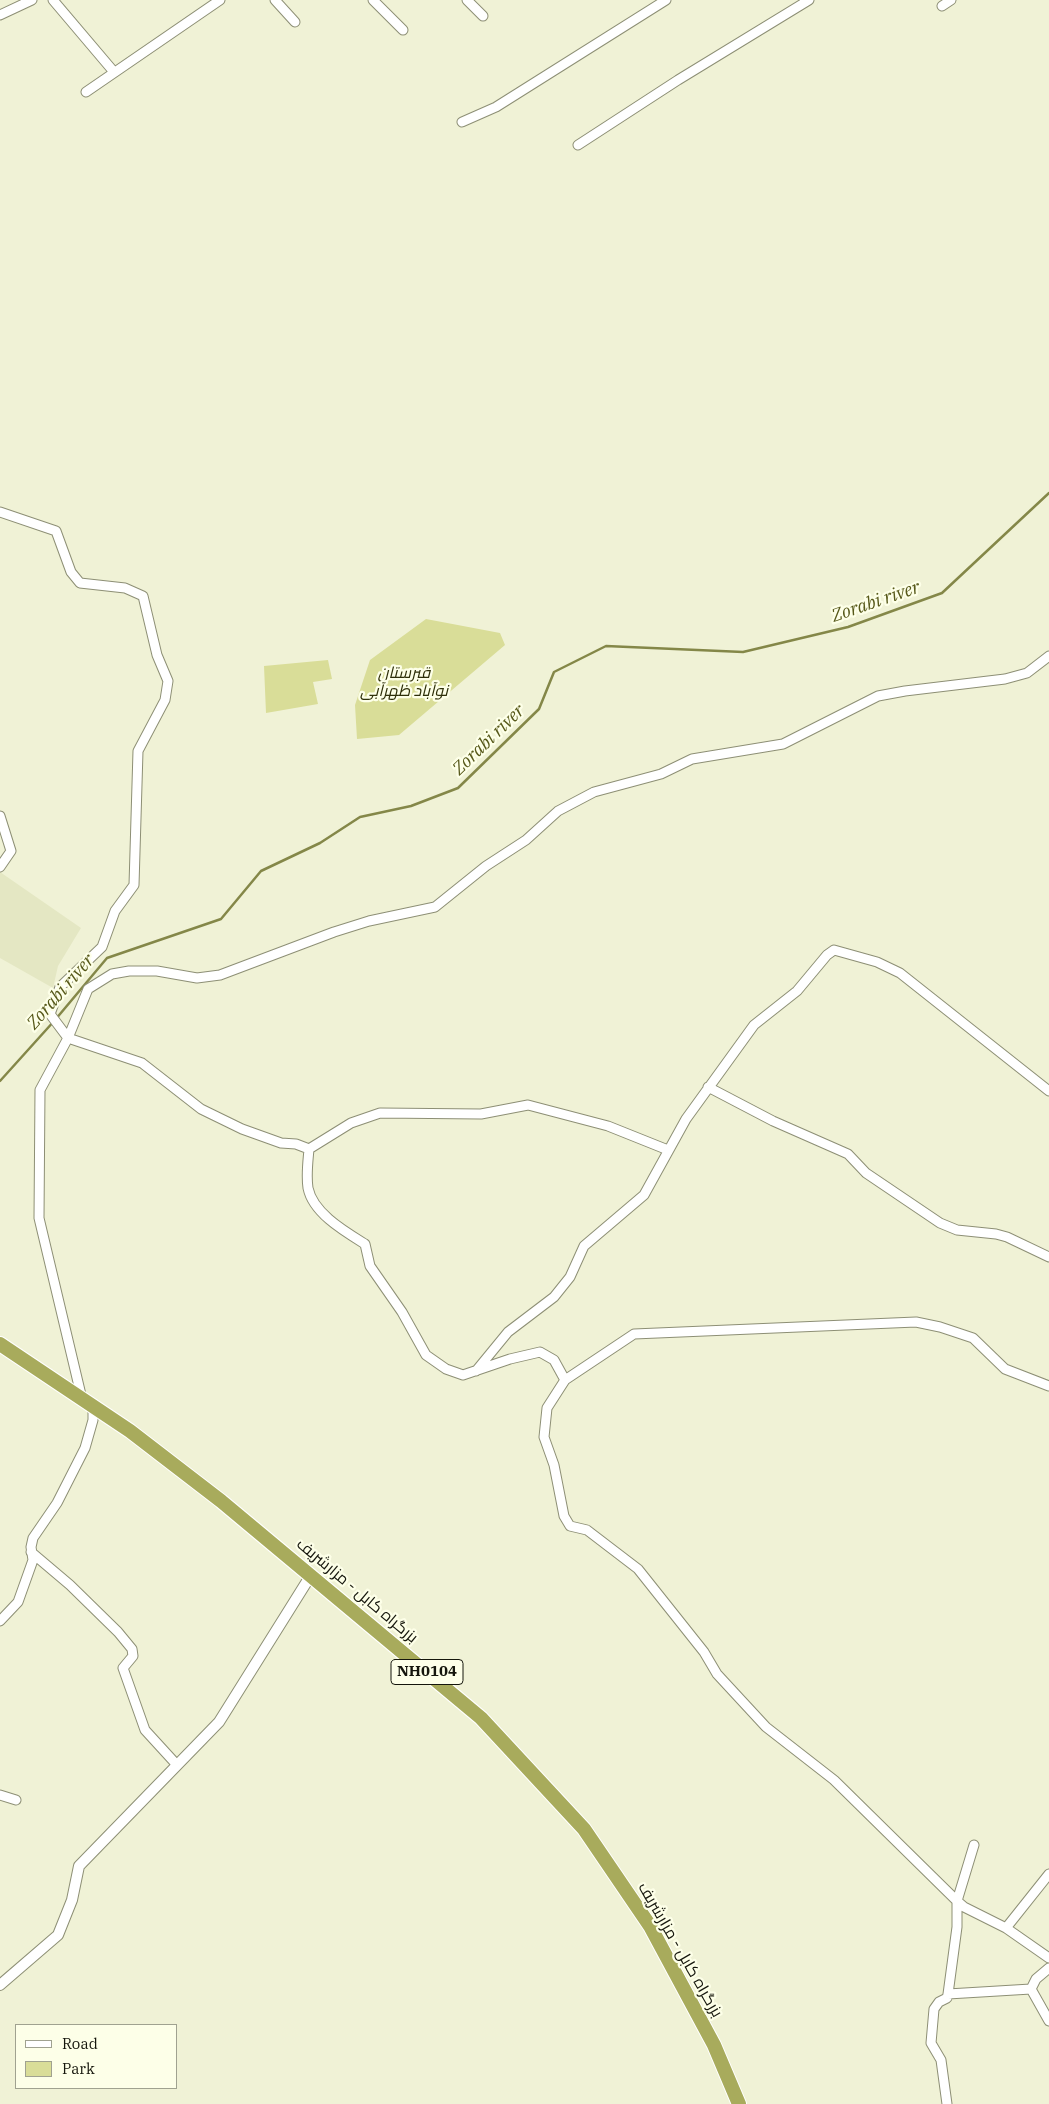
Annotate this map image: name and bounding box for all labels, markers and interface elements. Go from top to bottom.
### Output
water label: Zorabi river [829,577,923,627]
park label: قبرستان نوآباد ظهرآبی [360,663,448,701]
water label: Zorabi river [448,700,530,780]
water label: Zorabi river [23,950,99,1034]
street label: بزرگراه کابل - مزارشریف [292,1535,422,1647]
road number: NH0104 [391,1660,463,1684]
street label: بزرگراه کابل - مزارشریف [634,1879,726,2021]
legend [15,2024,178,2089]
text: Road [62,2034,98,2053]
text: Park [62,2059,95,2078]

